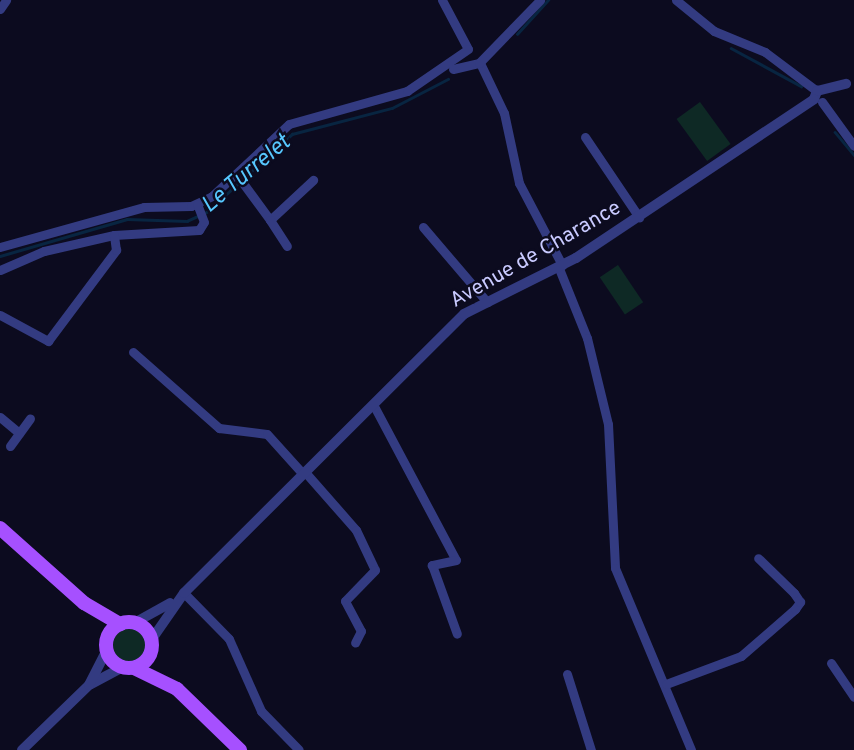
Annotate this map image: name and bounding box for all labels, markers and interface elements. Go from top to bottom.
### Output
water label: Le Turrelet [197,130,297,220]
street label: Avenue de Charance [446,196,626,314]

